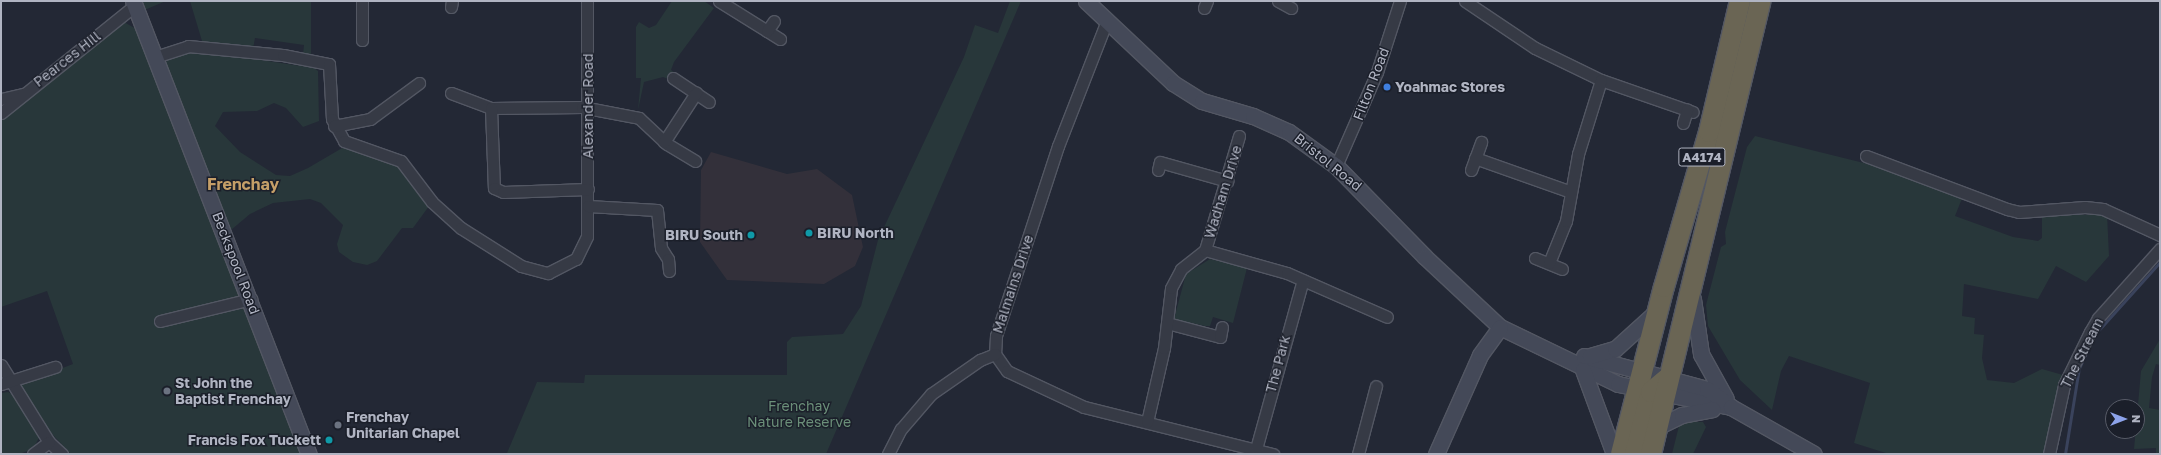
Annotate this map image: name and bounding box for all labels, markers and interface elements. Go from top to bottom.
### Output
street label: Pearces Hill [30,28,104,90]
street label: Filton Road [1349,45,1393,123]
street label: Alexander Road [580,53,596,159]
place label: Yoahmac Stores [1395,79,1505,95]
marker: Yoahmac Stores [1382,82,1392,92]
street label: Bristol Road [1291,130,1365,194]
street label: Wadham Drive [1201,143,1245,241]
road number: A4174 [1678,146,1726,168]
district label: Frenchay [207,174,279,194]
street label: Beckspool Road [209,210,263,316]
place label: BIRU North [817,225,894,241]
place label: BIRU South [665,227,743,243]
marker: BIRU North [804,228,814,238]
marker: BIRU South [746,230,756,240]
street label: Malmains Drive [989,233,1037,335]
street label: The Stream [2057,315,2107,391]
street label: The Park [1262,333,1294,395]
place label: St John the Baptist Frenchay [175,375,291,408]
marker: St John the Baptist Frenchay [162,386,172,396]
park label: Frenchay Nature Reserve [747,398,851,430]
north arrow [2105,399,2145,439]
place label: Frenchay Unitarian Chapel [346,409,460,442]
text: N [2130,415,2143,423]
marker: Frenchay Unitarian Chapel [333,420,343,430]
place label: Francis Fox Tuckett [188,432,321,448]
marker: Francis Fox Tuckett [324,435,334,445]

